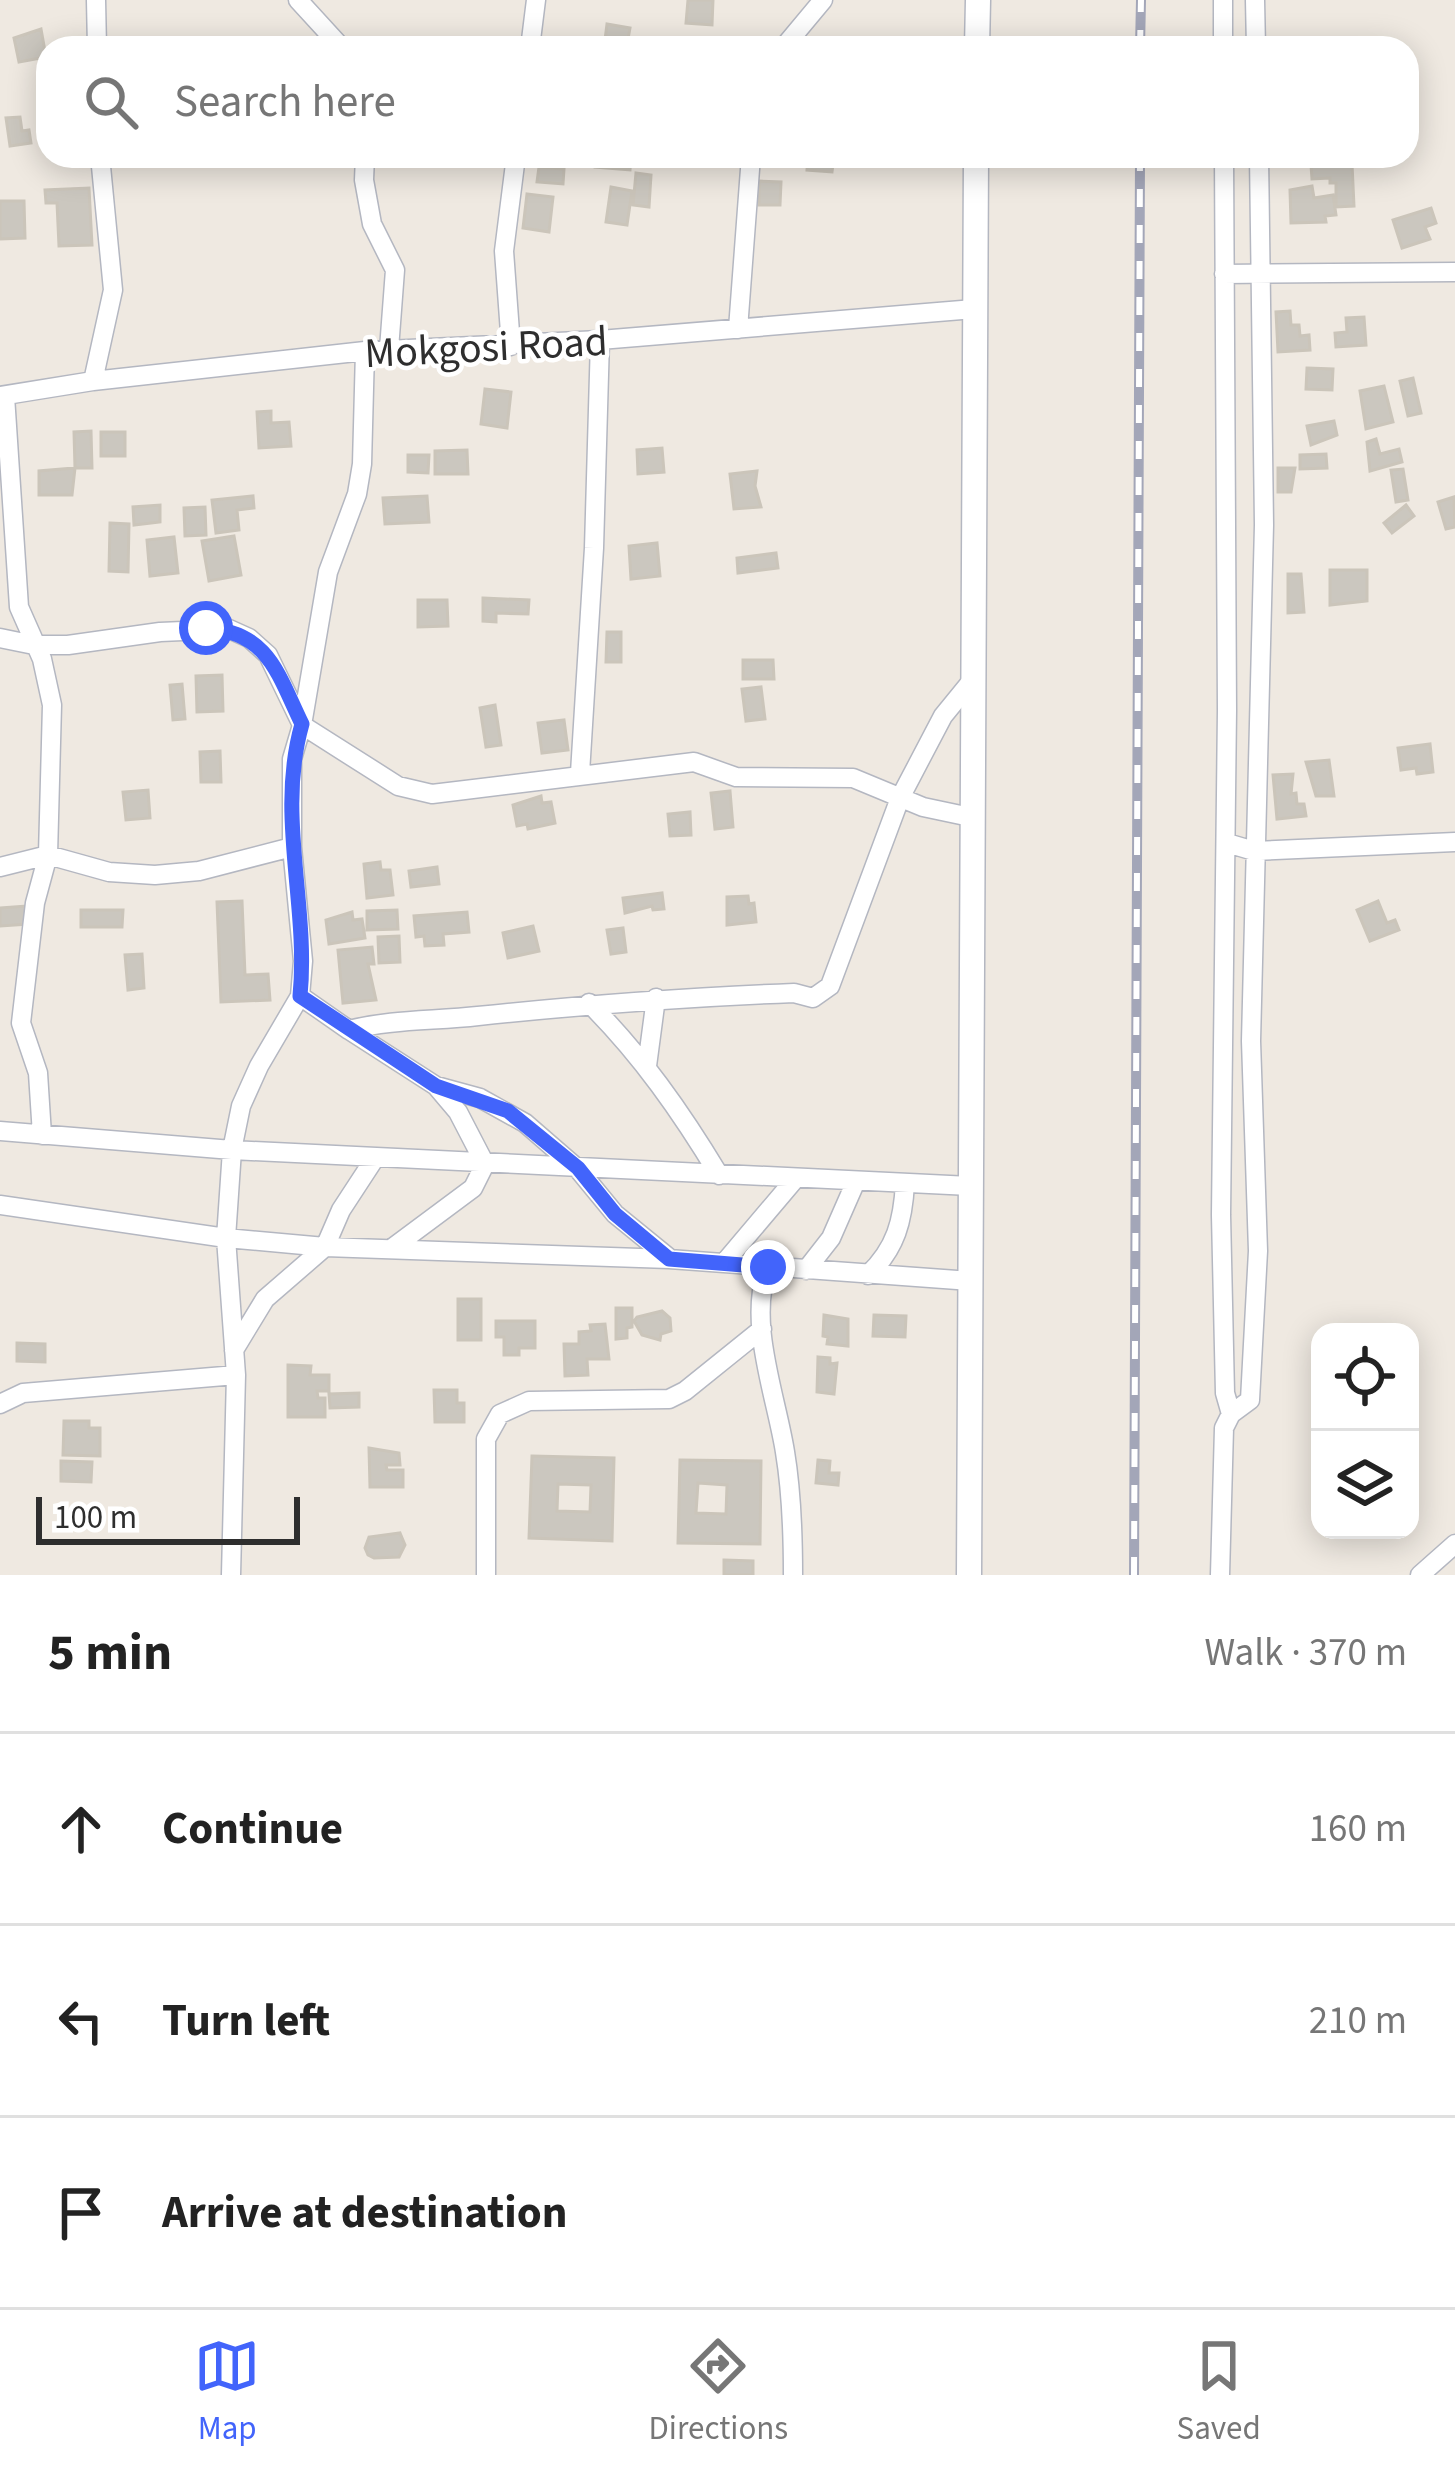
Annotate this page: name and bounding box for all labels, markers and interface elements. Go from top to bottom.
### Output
search box [36,36,1419,168]
icon: search [78,69,144,135]
text: Search here [174,70,396,134]
street label: Mokgosi Road [363,312,609,384]
route start [179,601,233,655]
route end [741,1240,795,1294]
map controls [1311,1323,1419,1539]
button: locate [1311,1323,1419,1431]
button: layers [1311,1431,1419,1539]
scale bar [36,1491,300,1544]
text: 100 m [54,1494,137,1541]
text: 5 min [48,1617,172,1689]
text: Walk · 370 m [1204,1625,1407,1681]
icon: ahead [48,1796,114,1862]
text: Continue [162,1797,343,1861]
text: 160 m [1309,1801,1407,1857]
icon: left [48,1988,114,2054]
text: Turn left [162,1989,330,2053]
text: 210 m [1309,1993,1407,2049]
icon: arrive [48,2180,114,2246]
text: Arrive at destination [162,2181,567,2245]
tab: Map [194,2333,260,2452]
tab: Directions [649,2333,788,2452]
tab: Saved [1177,2333,1261,2452]

